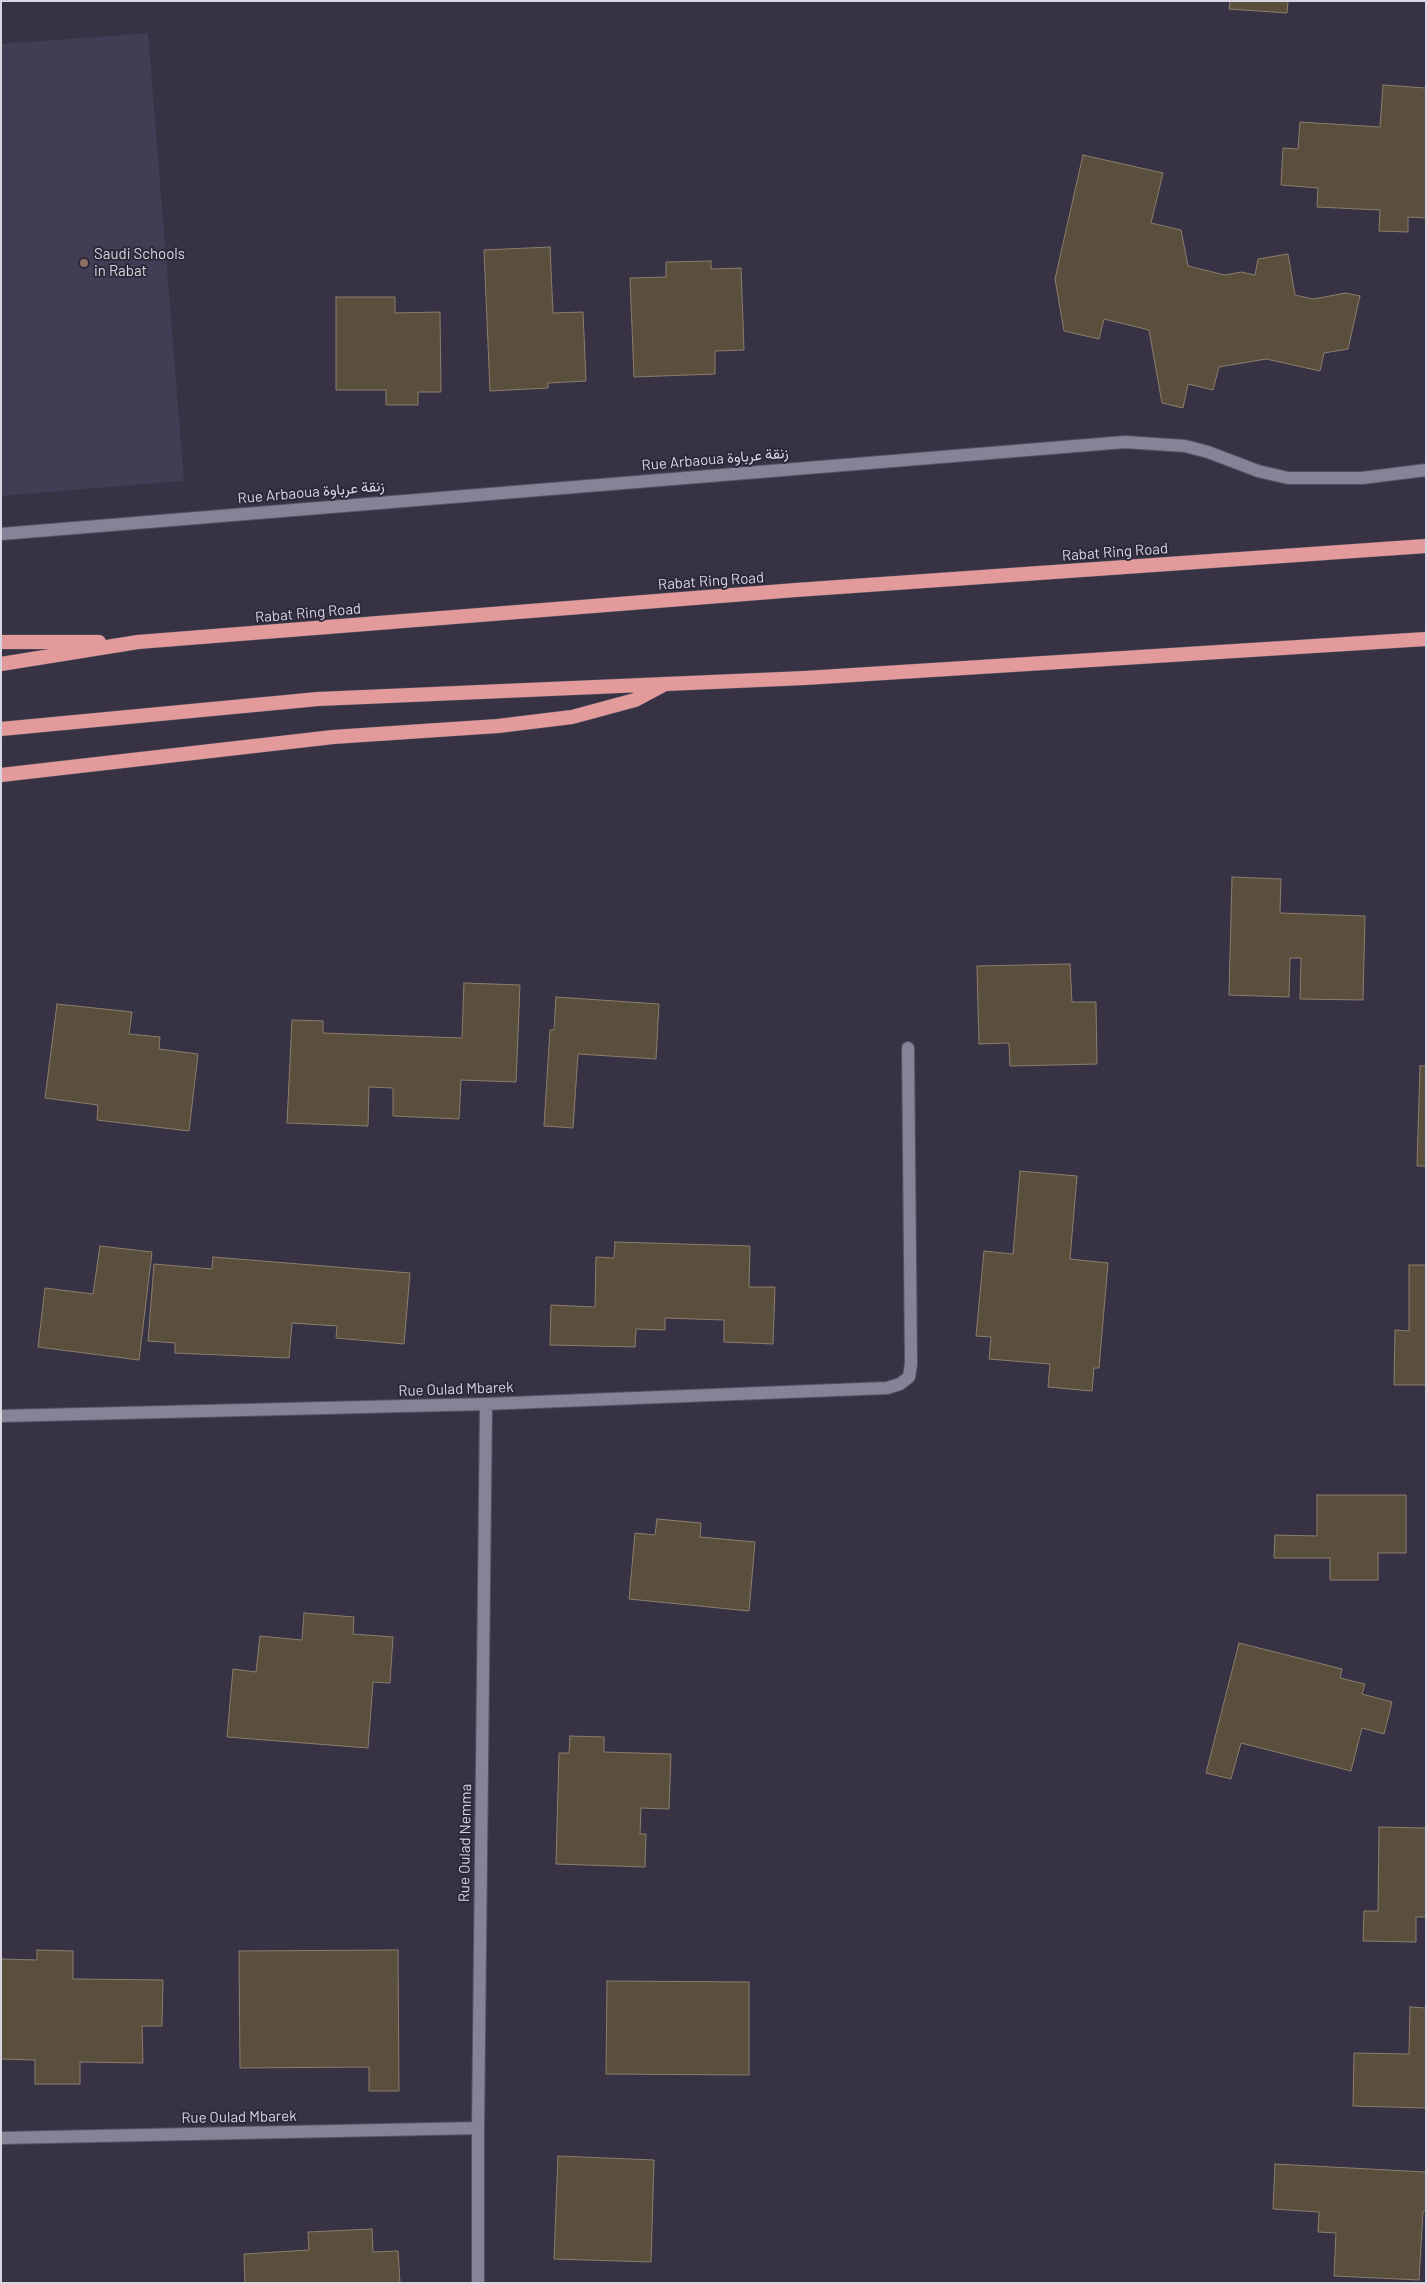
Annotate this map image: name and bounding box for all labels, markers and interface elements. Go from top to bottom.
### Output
place label: Saudi Schools in Rabat [94,245,185,280]
marker: Saudi Schools in Rabat [78,257,90,269]
street label: Rue Arbaoua زنقة عرباوة [641,444,789,474]
street label: Rue Arbaoua زنقة عرباوة [237,477,385,507]
street label: Rabat Ring Road [1061,539,1169,565]
street label: Rabat Ring Road [657,568,765,594]
street label: Rabat Ring Road [254,599,362,627]
street label: Rue Oulad Mbarek [398,1378,514,1400]
street label: Rue Oulad Nemma [455,1784,475,1902]
street label: Rue Oulad Mbarek [181,2107,297,2127]

